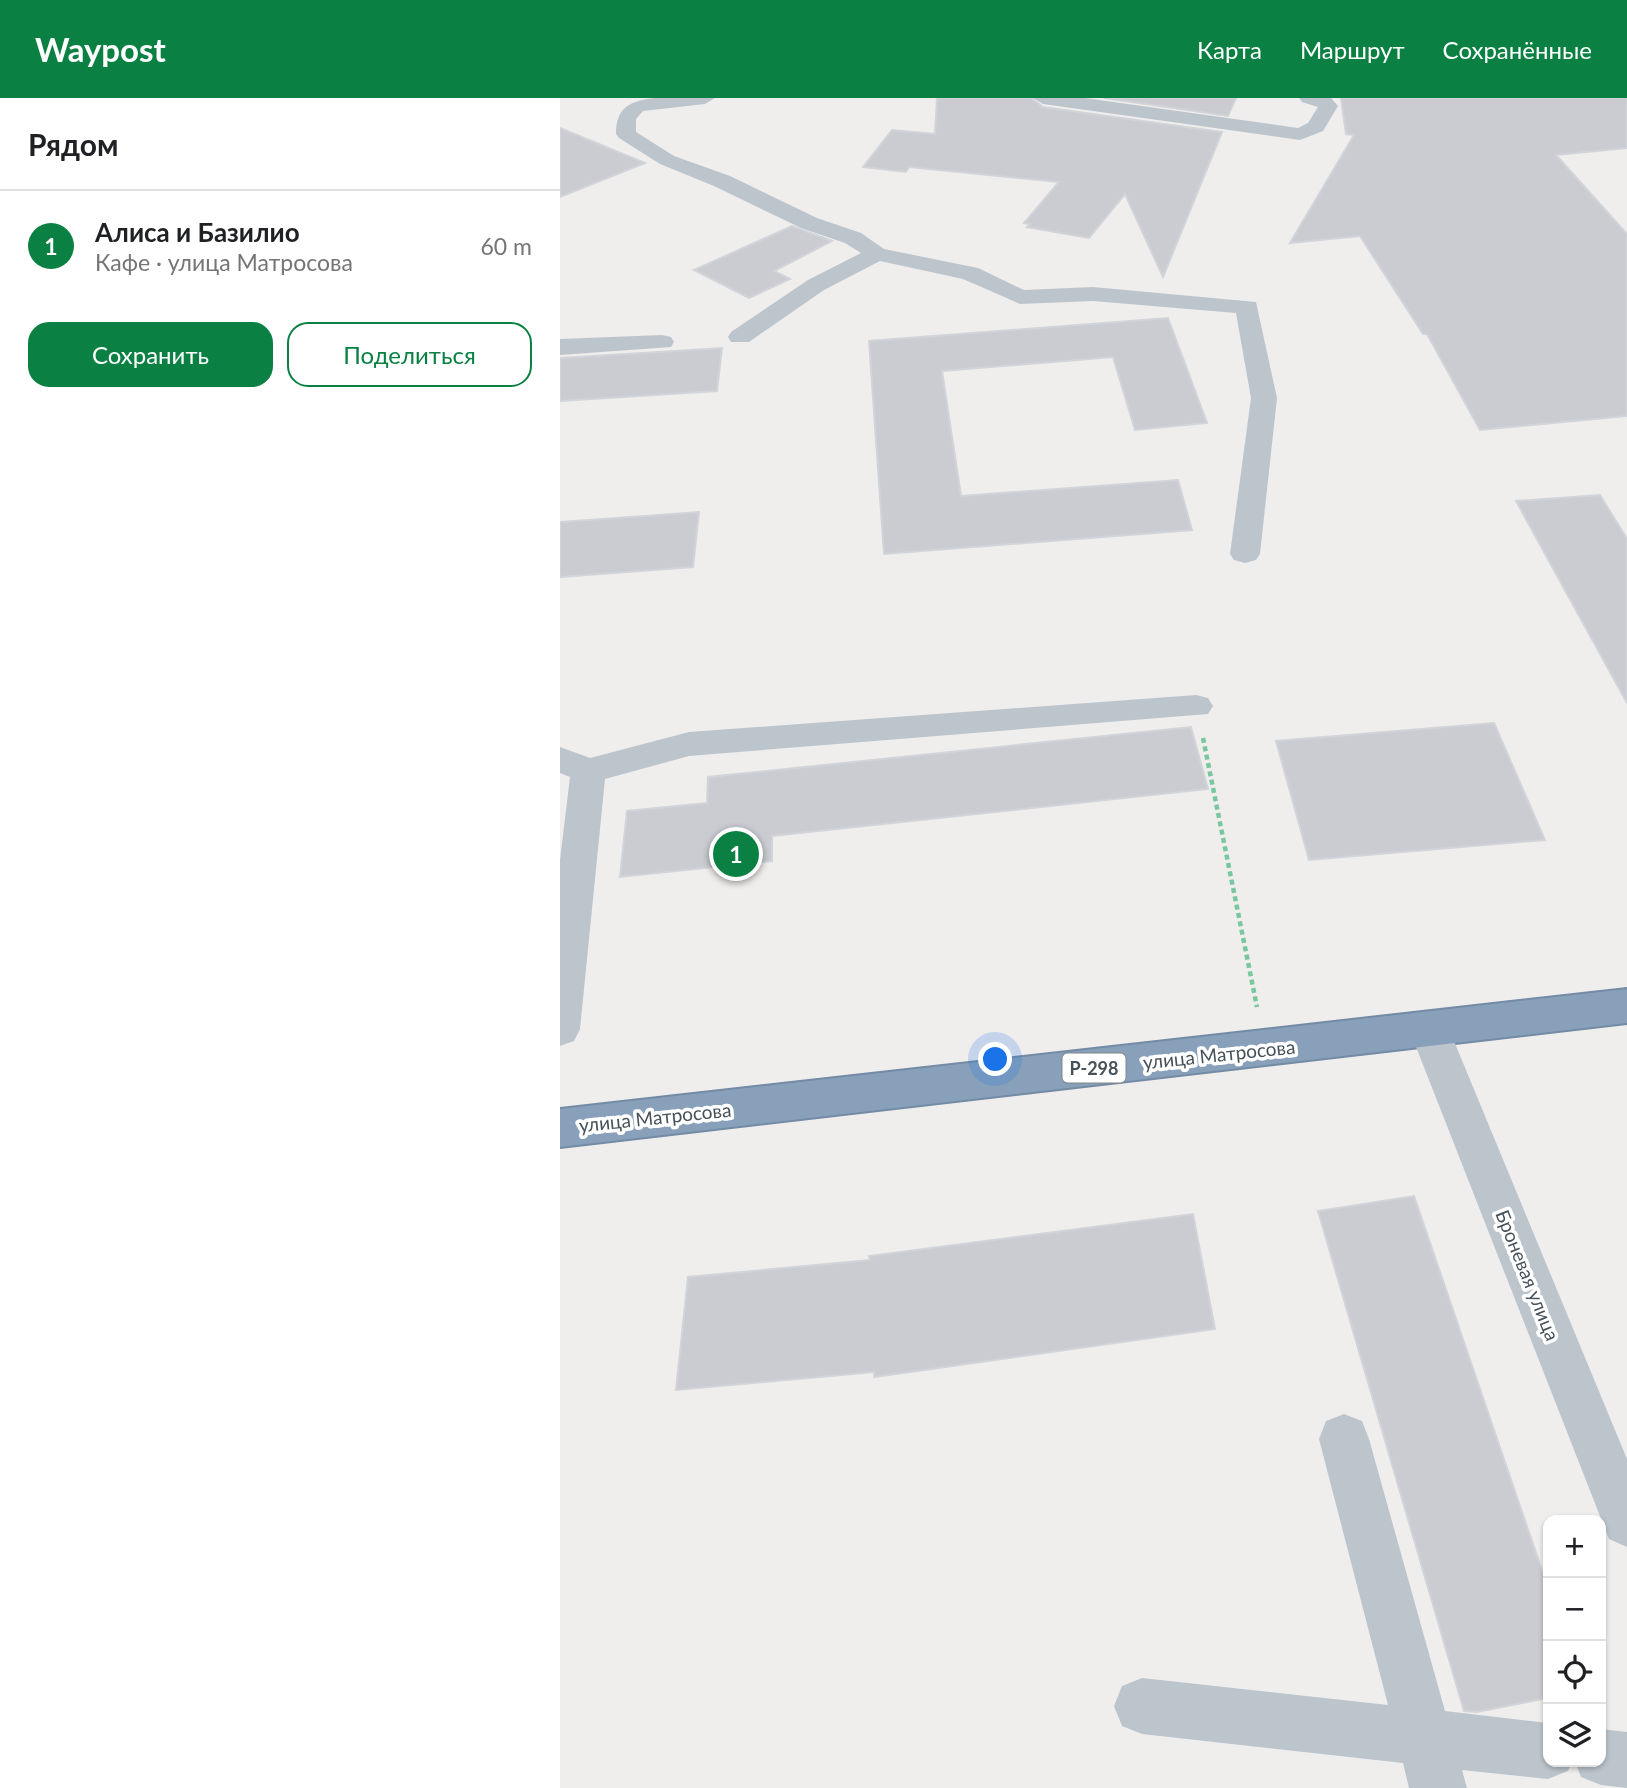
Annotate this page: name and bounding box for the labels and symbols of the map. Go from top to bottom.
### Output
pin: 1 [713,828,759,880]
street label: улица Матросова [1142,1035,1296,1073]
your location [978,1042,1012,1076]
road number: Р-298 [1063,1054,1126,1083]
street label: улица Матросова [578,1098,732,1136]
street label: Броневая улица [1491,1206,1565,1344]

